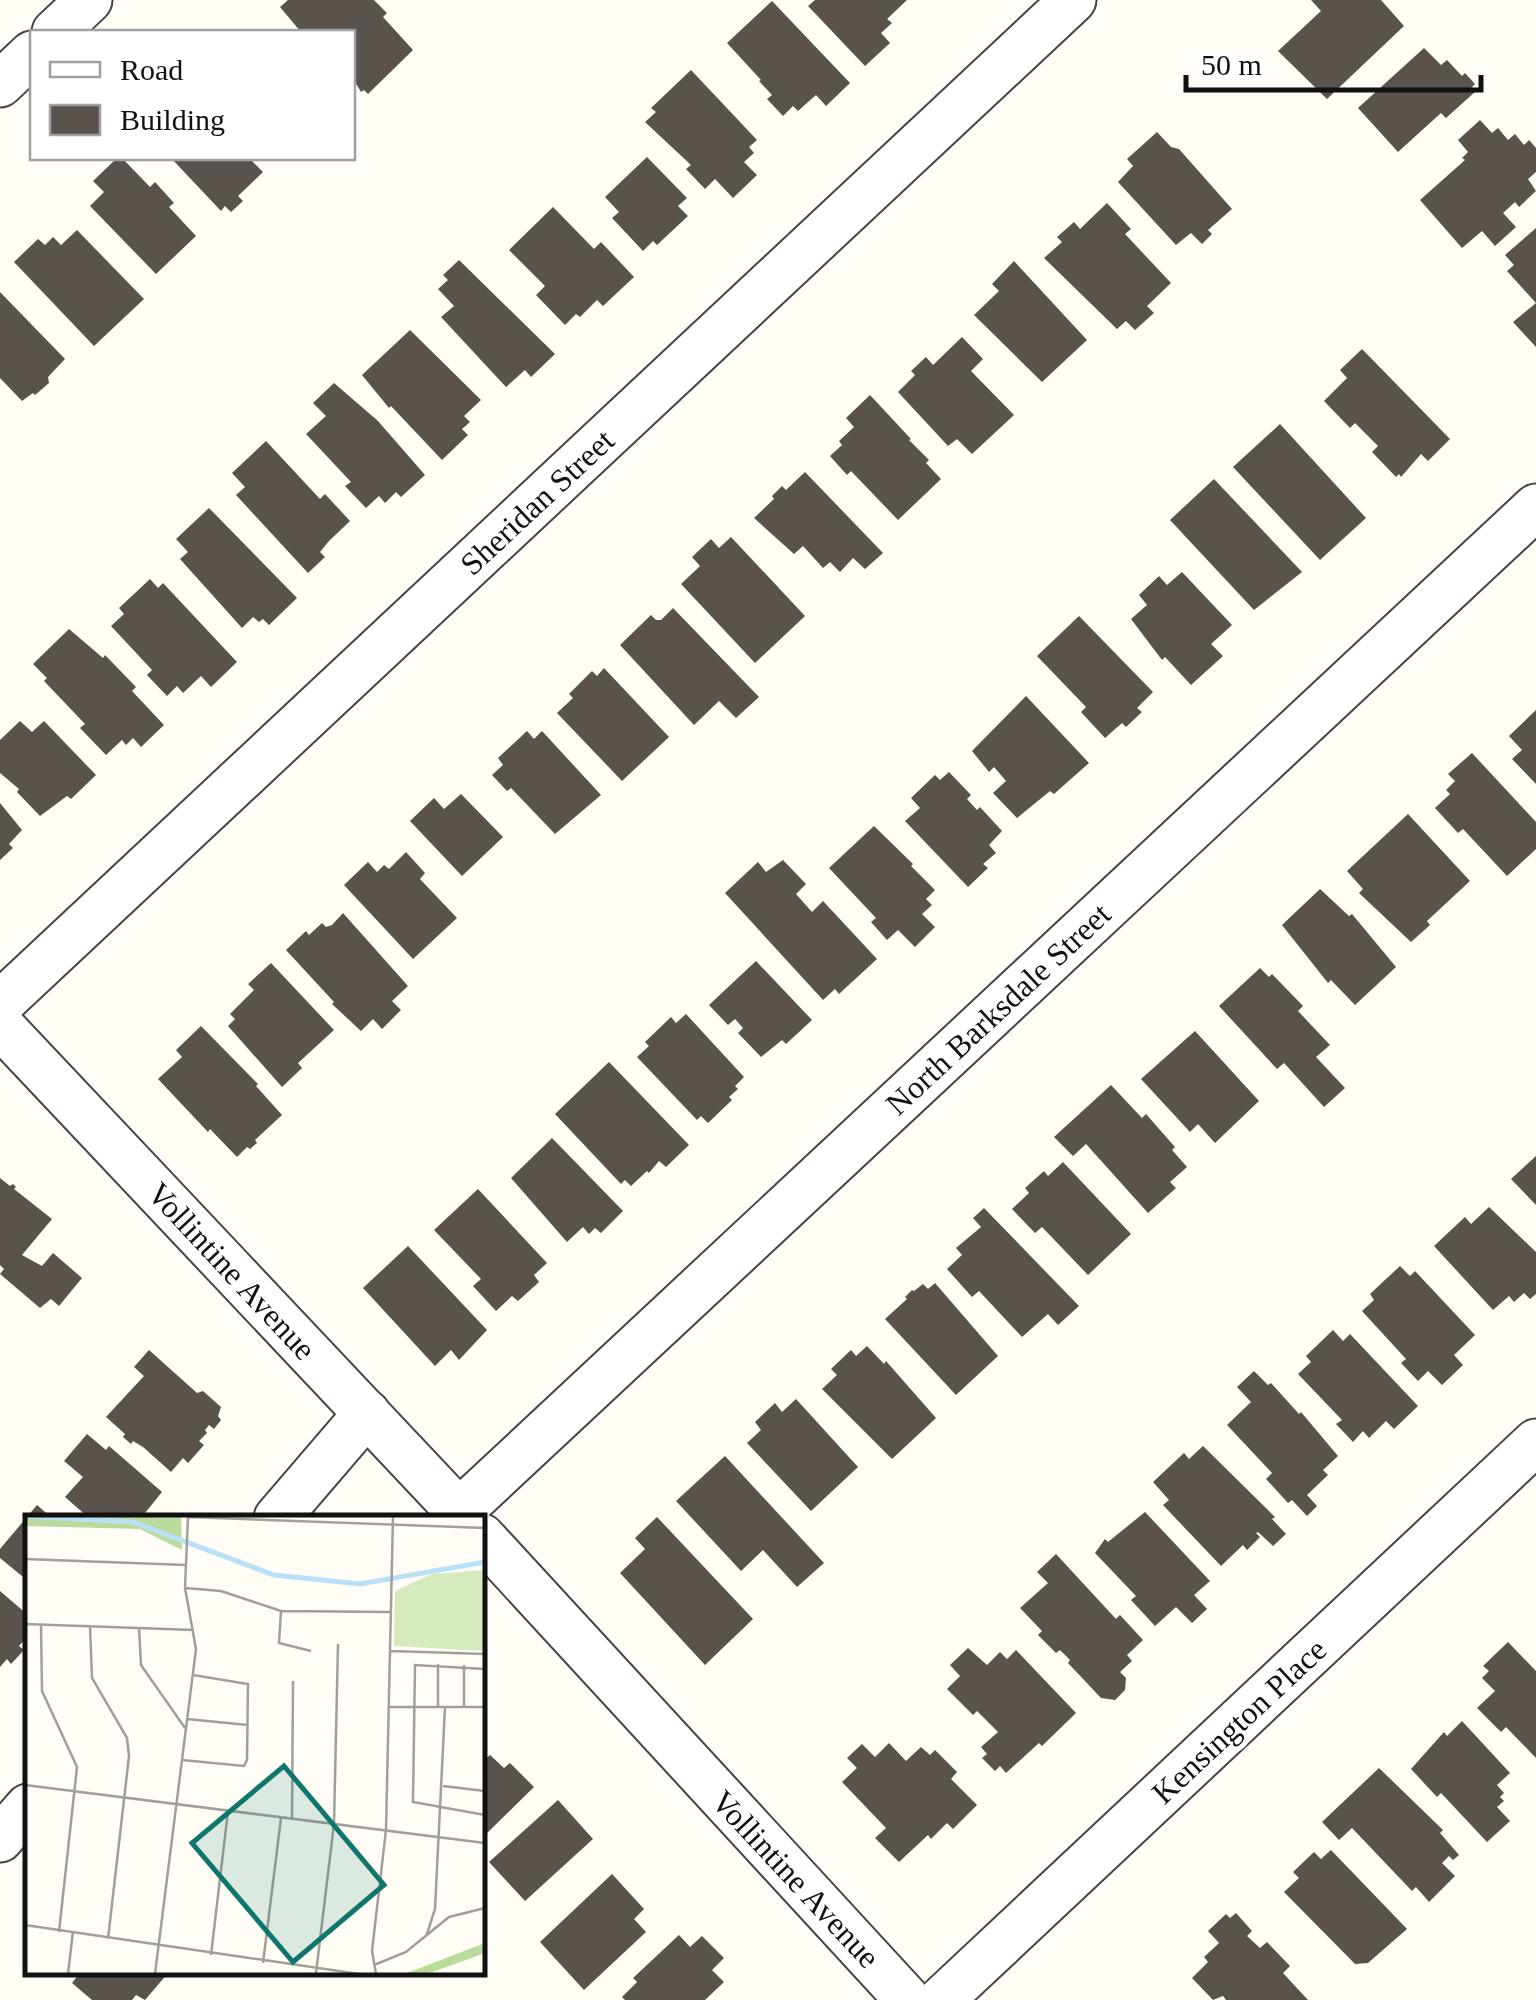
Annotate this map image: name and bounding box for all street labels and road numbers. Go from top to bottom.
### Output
street label: Sheridan Street [453,422,621,582]
street label: North Barksdale Street [878,896,1118,1122]
street label: Vollintine Avenue [141,1175,323,1367]
street label: Kensington Place [1145,1631,1333,1811]
street label: Vollintine Avenue [705,1783,887,1975]

